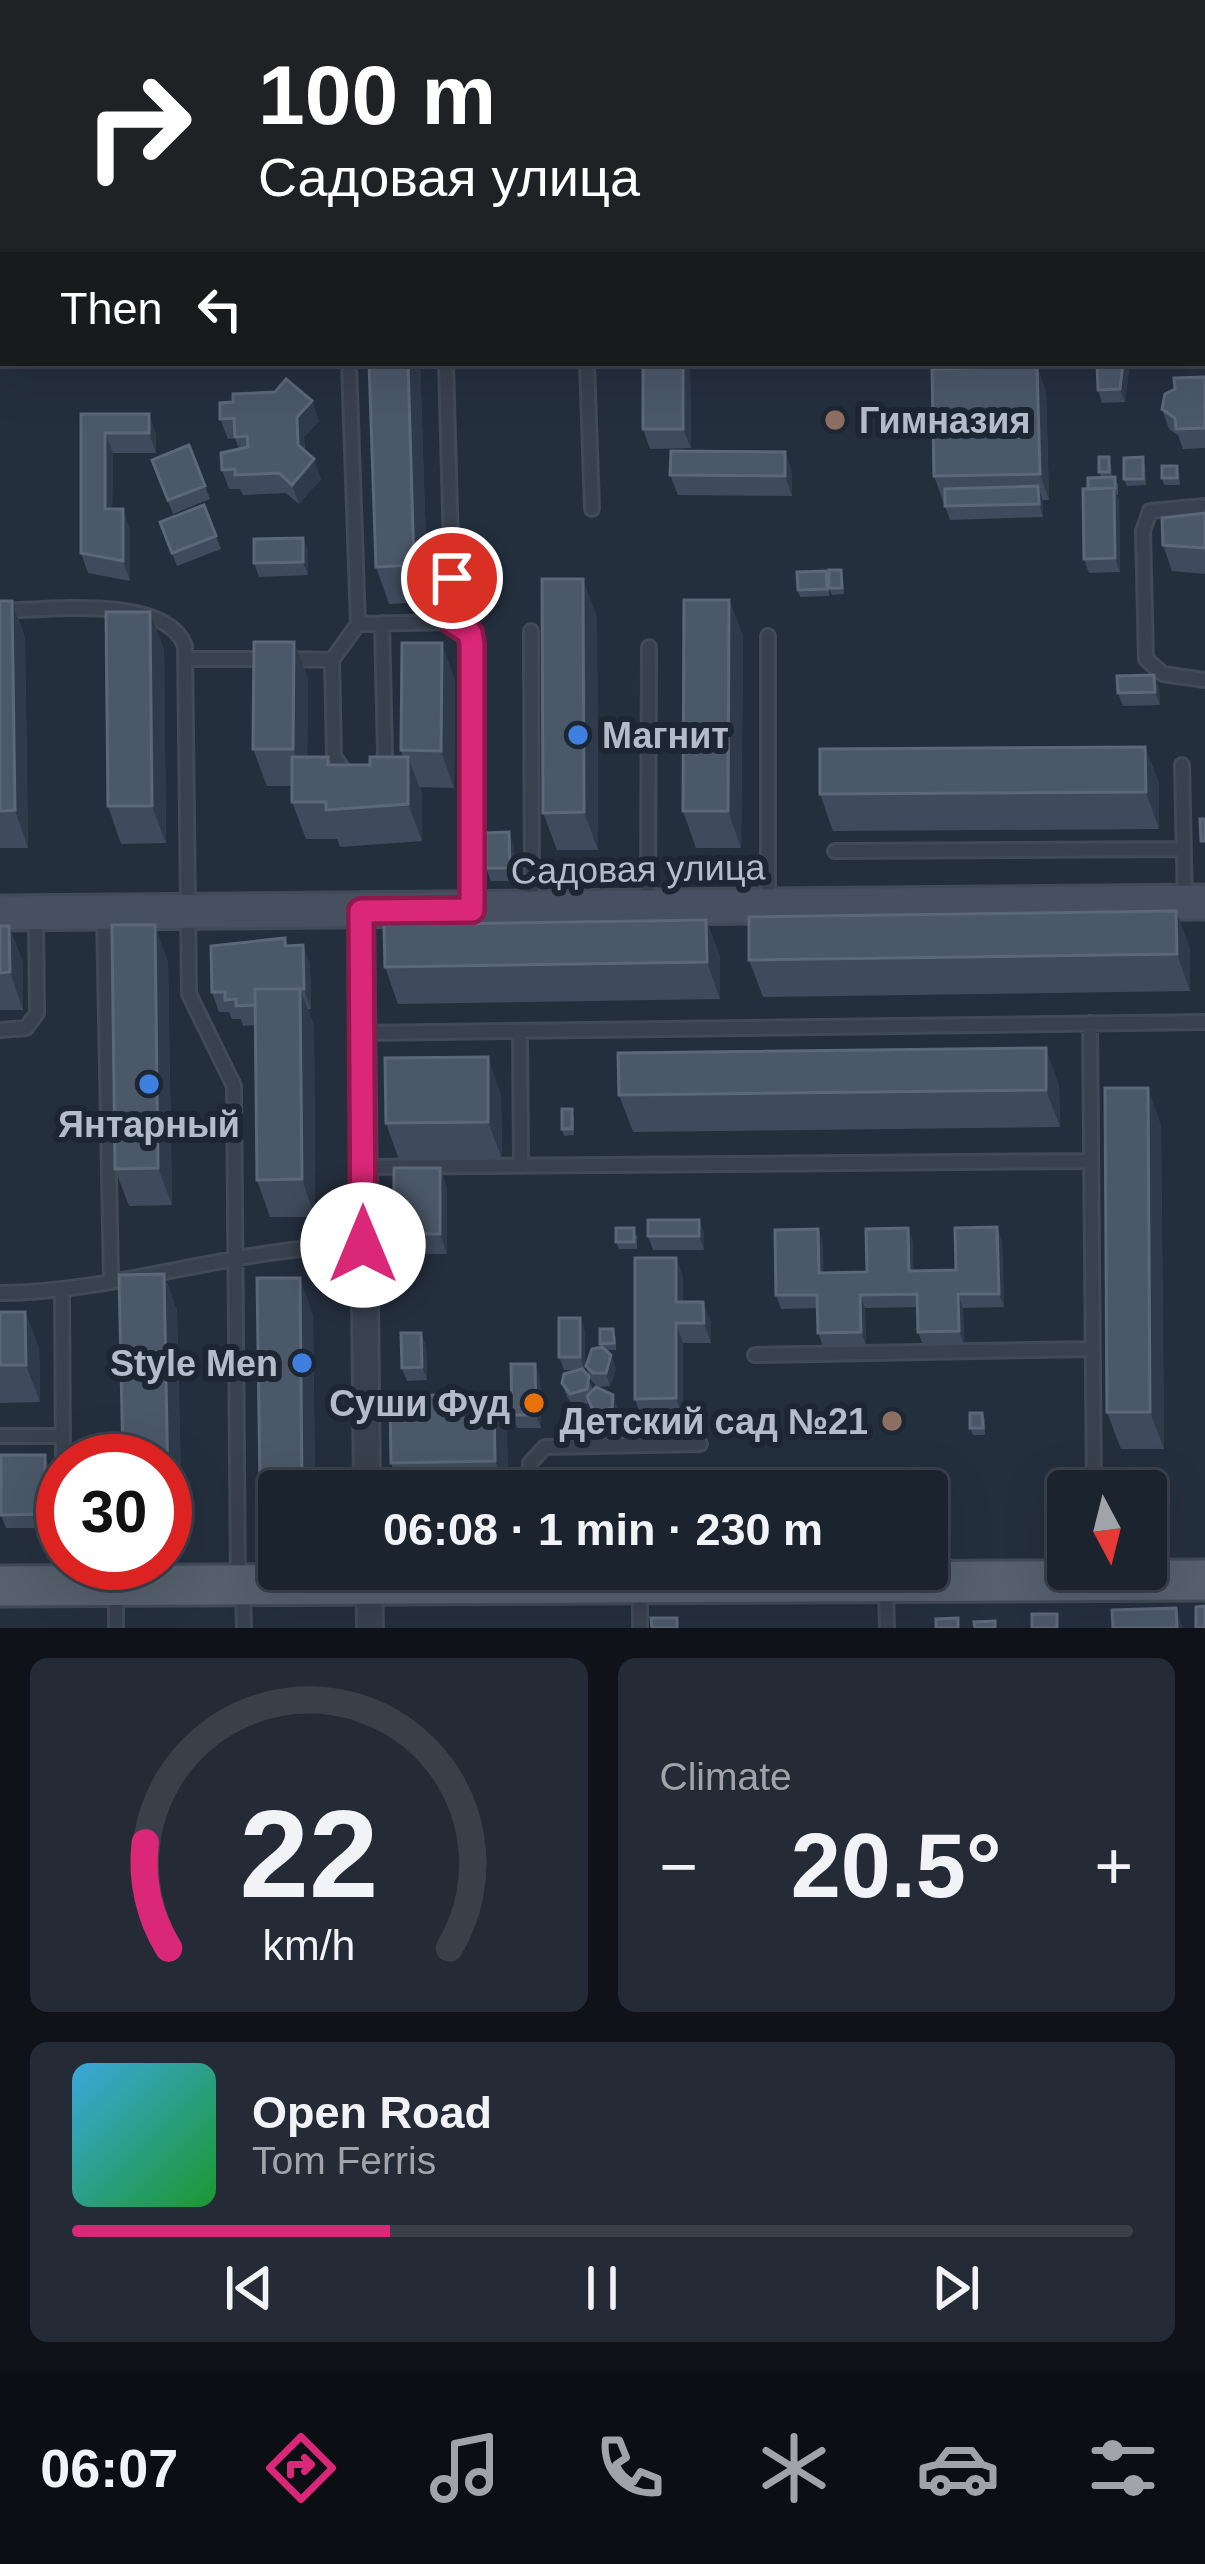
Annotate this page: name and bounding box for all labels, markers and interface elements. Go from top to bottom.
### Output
icon: right [60,48,216,204]
text: 100 m [258,48,496,142]
text: Садовая улица [258,147,640,207]
icon: left [187,276,253,342]
text: Then [60,283,163,334]
place label: Гимназия [859,400,1031,441]
marker: Гимназия [822,407,848,433]
pin [401,527,503,629]
icon: arrive [419,545,485,611]
place label: Магнит [602,715,729,756]
marker: Магнит [565,722,591,748]
street label: Садовая улица [510,846,767,892]
marker: Янтарный [136,1071,162,1097]
place label: Янтарный [58,1104,240,1145]
position arrow [300,1182,426,1308]
place label: Style Men [110,1343,278,1384]
marker: Style Men [289,1350,315,1376]
place label: Суши Фуд [329,1383,510,1424]
marker: Суши Фуд [521,1390,547,1416]
place label: Детский сад №21 [559,1401,868,1442]
marker: Детский сад №21 [879,1408,905,1434]
speed limit sign: 30 [36,1434,192,1590]
north arrow [1047,1470,1167,1590]
map controls [1047,1470,1167,1590]
text: 06:08 · 1 min · 230 m [383,1504,823,1555]
text: Climate [660,1755,792,1798]
text: 22 [239,1784,378,1923]
text: 20.5° [791,1816,1002,1916]
text: − [660,1829,698,1903]
text: + [1094,1829,1133,1903]
text: km/h [262,1921,355,1969]
text: Open Road [252,2087,492,2138]
text: Tom Ferris [252,2139,436,2182]
icon: previous [216,2255,282,2321]
icon: pause [569,2255,635,2321]
icon: next [923,2255,989,2321]
icon: directions [259,2426,343,2510]
icon: music [423,2426,507,2510]
icon: phone [588,2426,672,2510]
icon: climate [752,2426,836,2510]
icon: car [916,2426,1000,2510]
icon: filters [1081,2426,1165,2510]
text: 06:07 [40,2438,178,2498]

